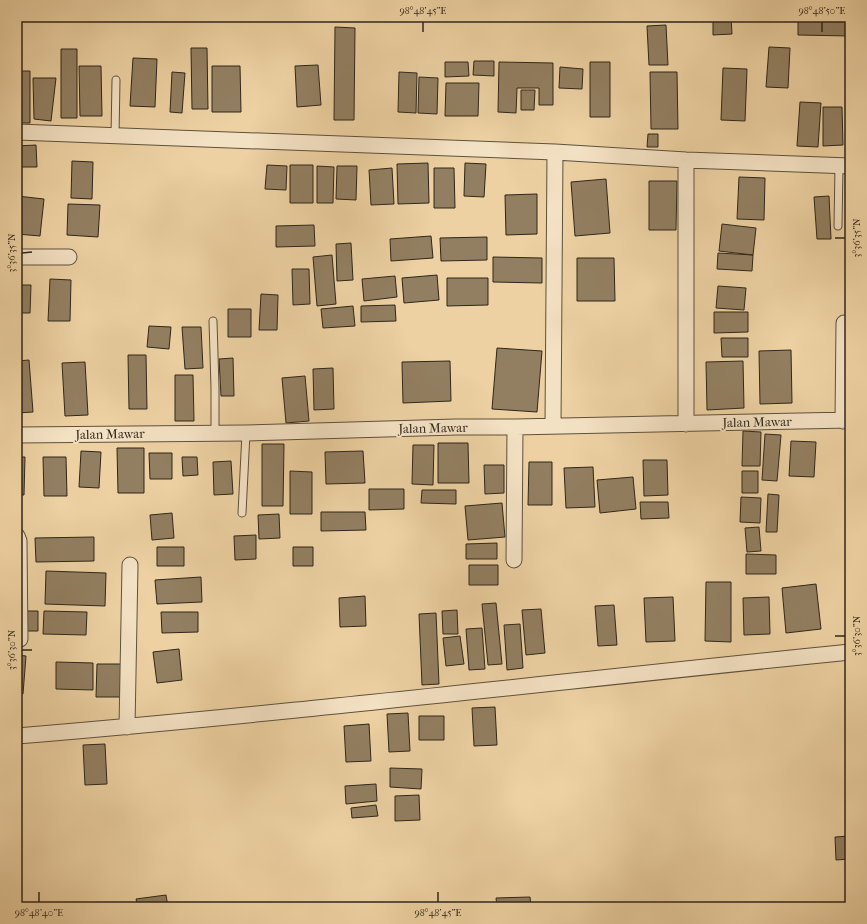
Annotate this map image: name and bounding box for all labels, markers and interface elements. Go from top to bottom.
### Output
text: 98°48'45"E [400,5,446,17]
text: 98°48'50"E [799,5,845,17]
text: 3°36'35"N [851,218,863,258]
text: 3°36'35"N [6,233,18,273]
street label: Jalan Mawar [721,414,792,430]
street label: Jalan Mawar [397,420,468,436]
street label: Jalan Mawar [74,426,145,442]
text: 3°36'30"N [851,615,863,656]
text: 3°36'30"N [6,629,18,670]
text: 98°48'40"E [15,907,63,919]
text: 98°48'45"E [415,907,461,919]

